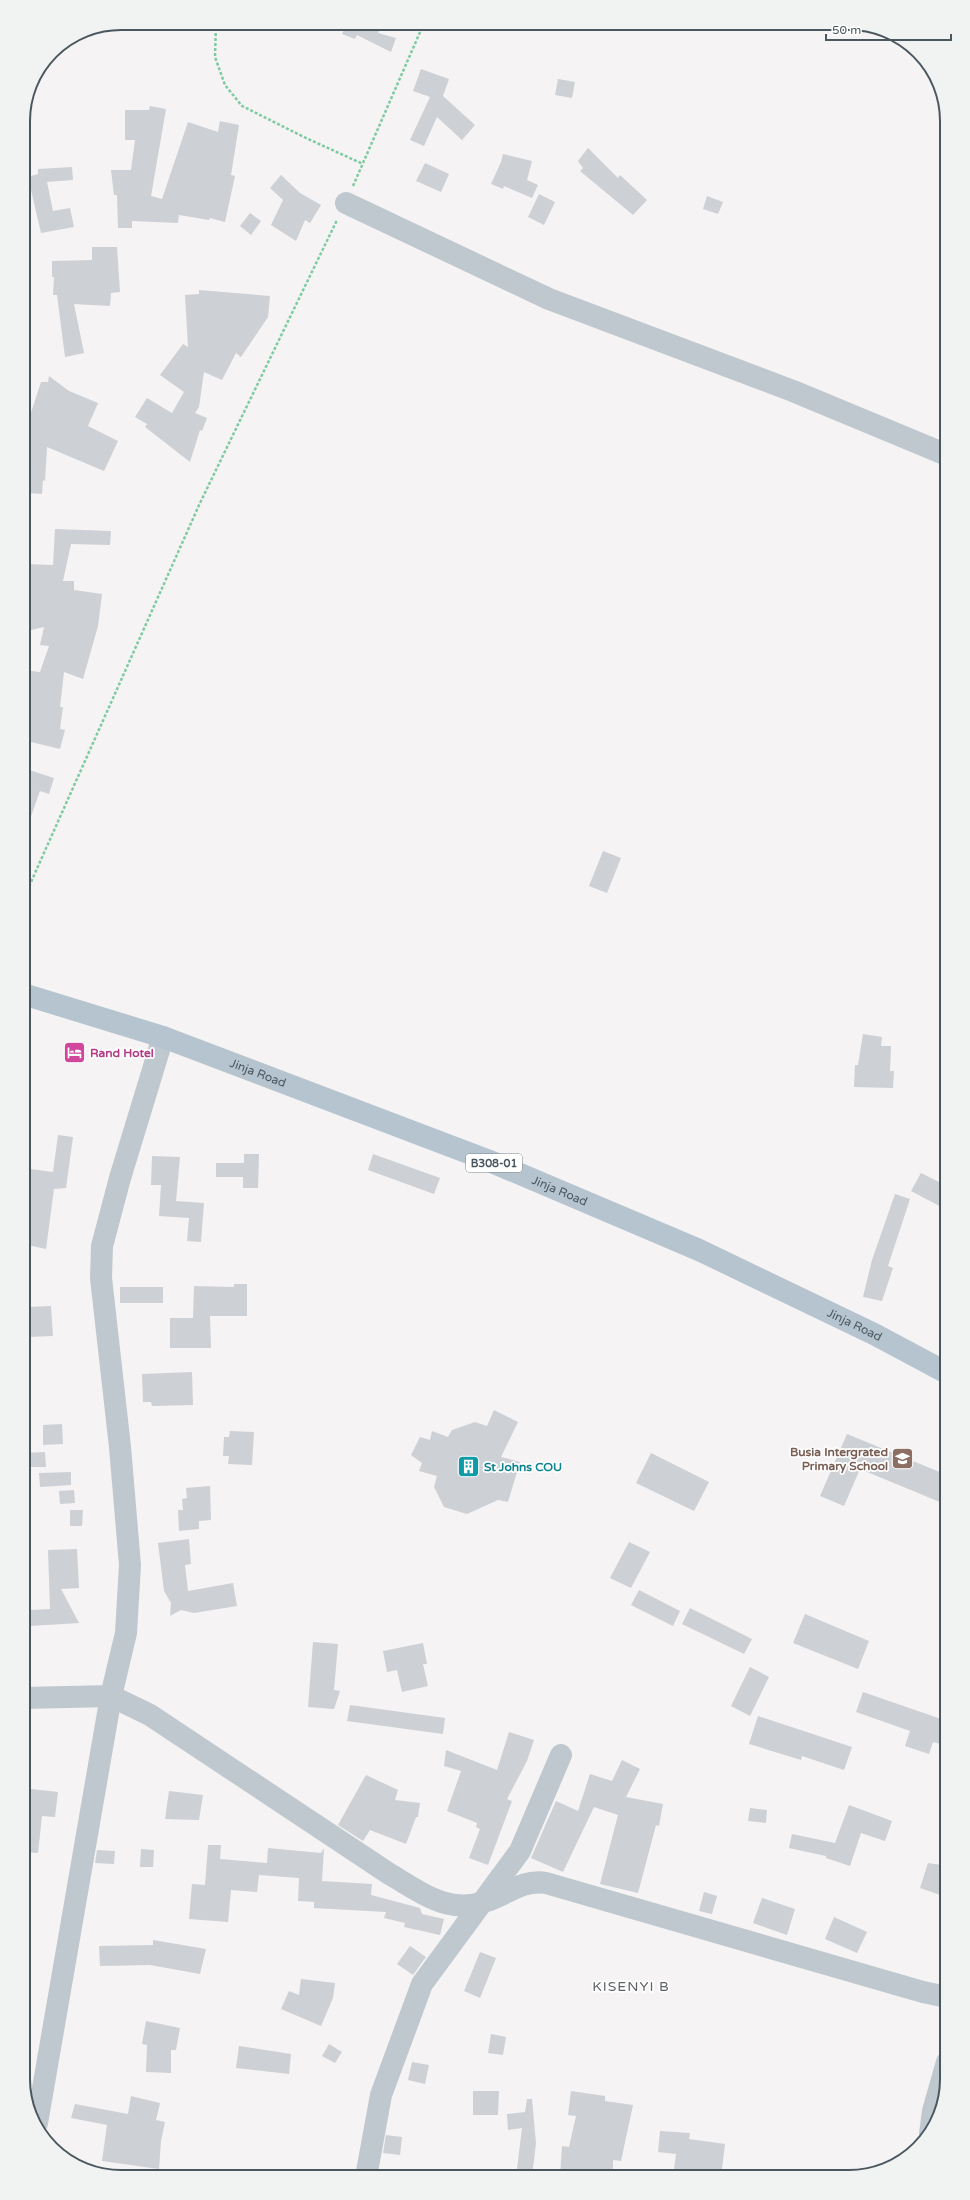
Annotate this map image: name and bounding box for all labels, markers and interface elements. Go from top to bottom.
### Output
scale bar [826,16,951,42]
text: 50 m [832,23,861,37]
hotel icon: Rand Hotel [62,1040,88,1066]
place label: Rand Hotel [90,1046,154,1060]
street label: Jinja Road [228,1056,288,1090]
road number: B308-01 [466,1154,522,1172]
street label: Jinja Road [530,1173,590,1209]
street label: Jinja Road [825,1306,884,1344]
place label: Busia Intergrated Primary School [790,1445,888,1474]
school or university icon: Busia Intergrated Primary School [890,1446,916,1472]
building icon: St Johns COU [456,1454,482,1480]
place label: St Johns COU [484,1460,562,1474]
district label: KISENYI B [592,1978,670,1995]

